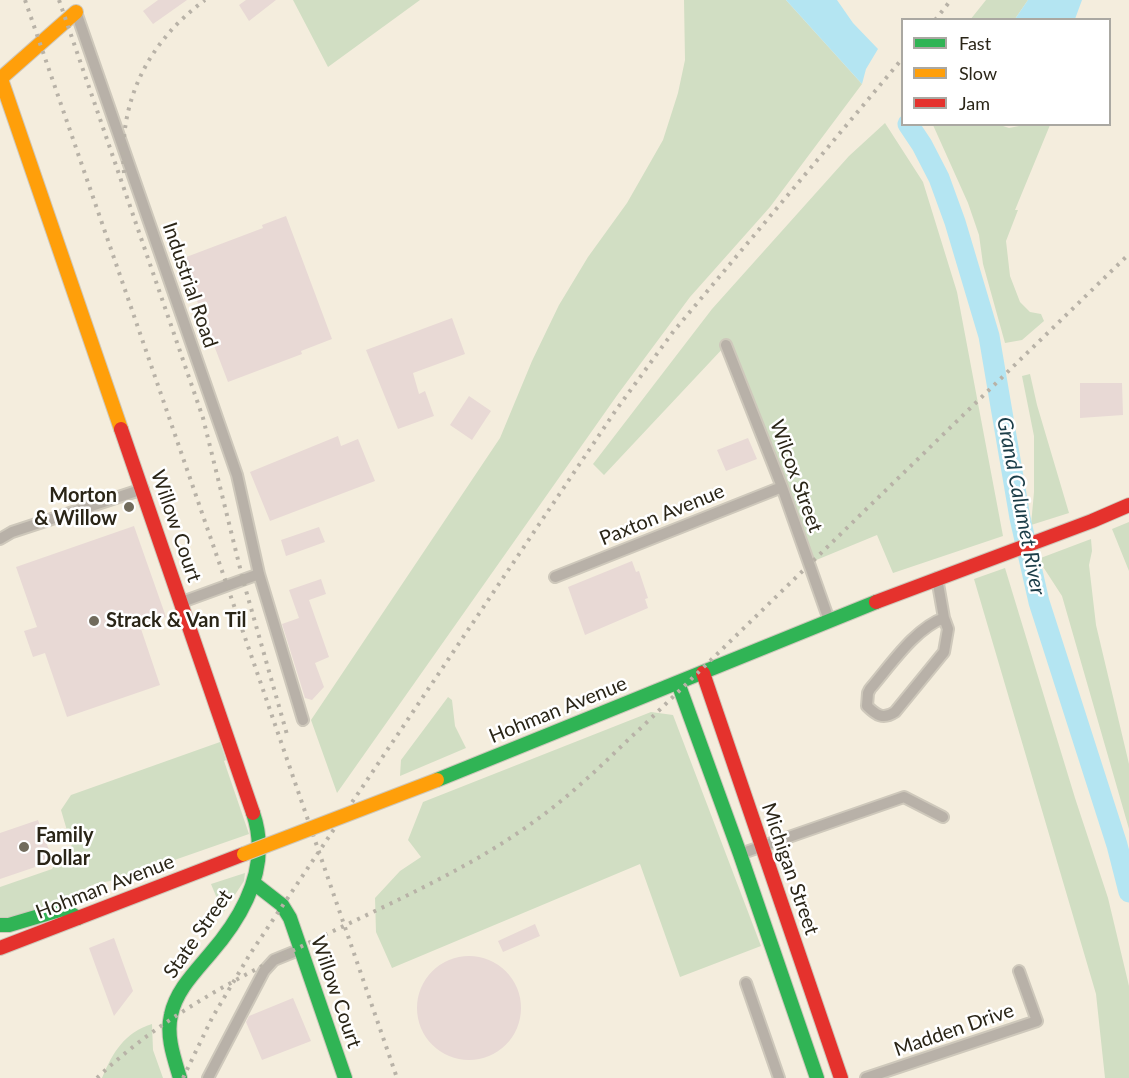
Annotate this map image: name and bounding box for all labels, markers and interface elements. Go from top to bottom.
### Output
legend [901,18,1111,126]
text: Fast [959,32,991,54]
text: Slow [959,62,997,84]
text: Jam [959,92,990,114]
street label: Industrial Road [157,219,223,351]
water label: Grand Calumet River [991,415,1051,597]
street label: Wilcox Street [765,416,827,536]
street label: Willow Court [146,467,206,585]
street label: Paxton Avenue [596,479,728,551]
place label: Morton & Willow [34,484,117,531]
marker: Morton & Willow [122,500,136,514]
place label: Strack & Van Til [106,609,247,633]
marker: Strack & Van Til [87,614,101,628]
street label: Hohman Avenue [486,671,630,749]
street label: Michigan Street [756,800,824,938]
place label: Family Dollar [36,824,93,871]
marker: Family Dollar [17,840,31,854]
street label: Hohman Avenue [32,850,178,924]
street label: State Street [159,885,237,983]
street label: Willow Court [306,933,366,1051]
street label: Madden Drive [891,998,1017,1062]

